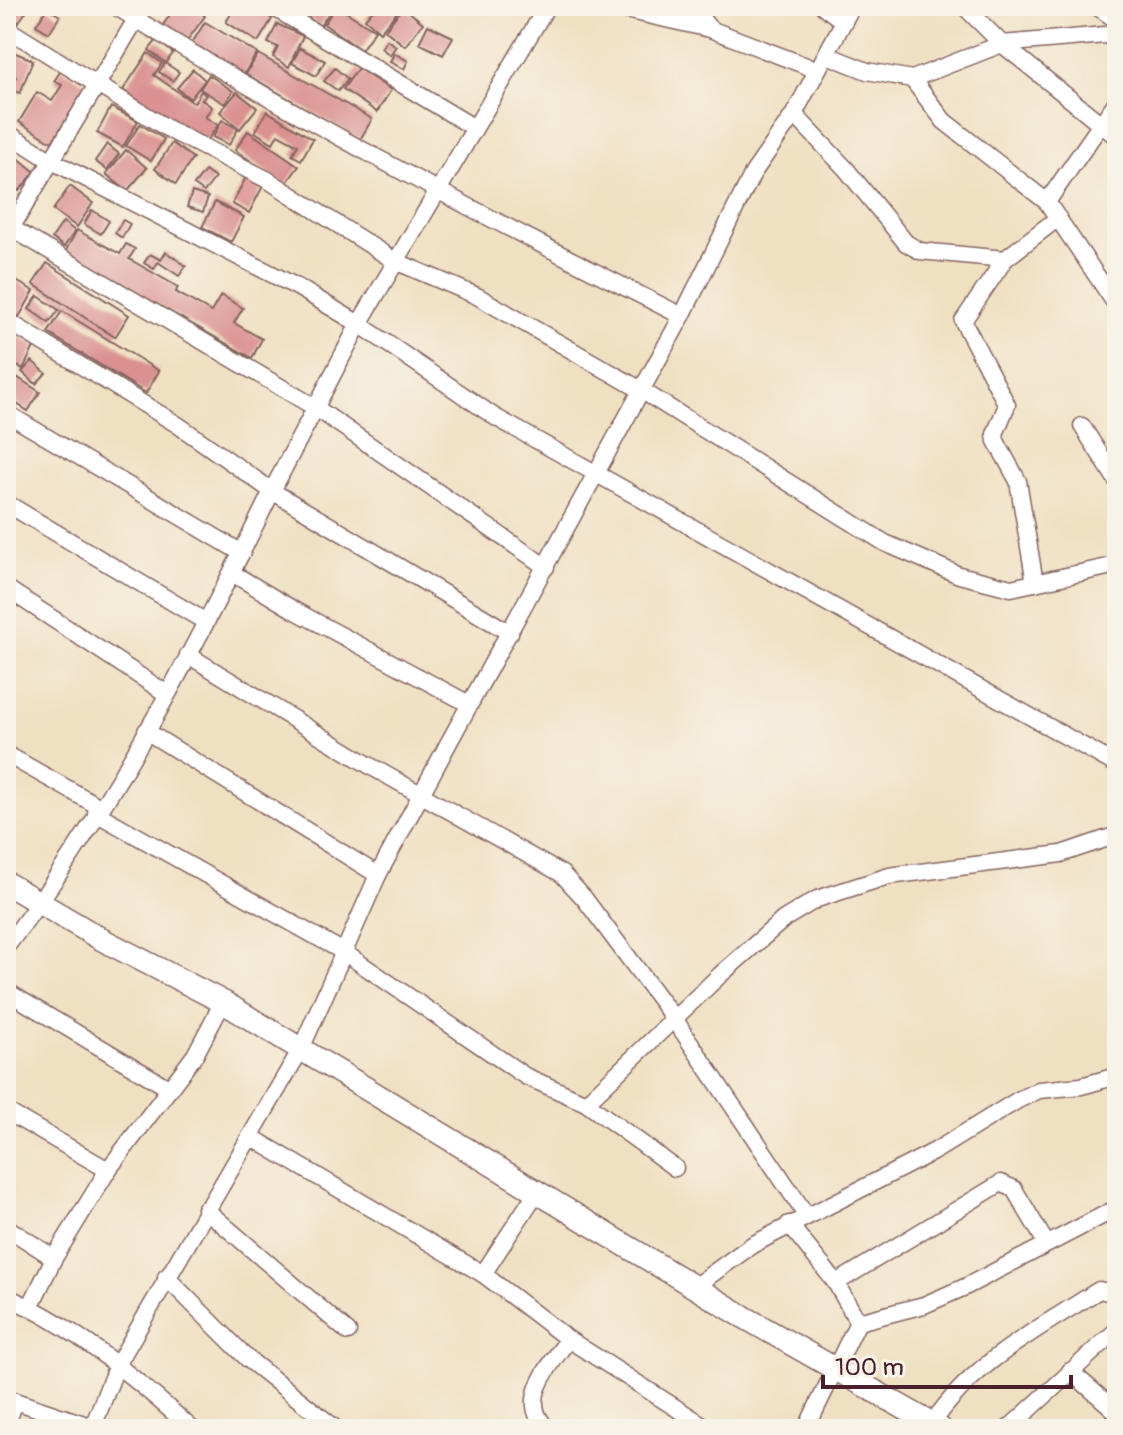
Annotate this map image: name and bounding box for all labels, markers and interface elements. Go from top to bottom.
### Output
scale bar [823,1339,1071,1389]
text: 100 m [835,1353,904,1382]

